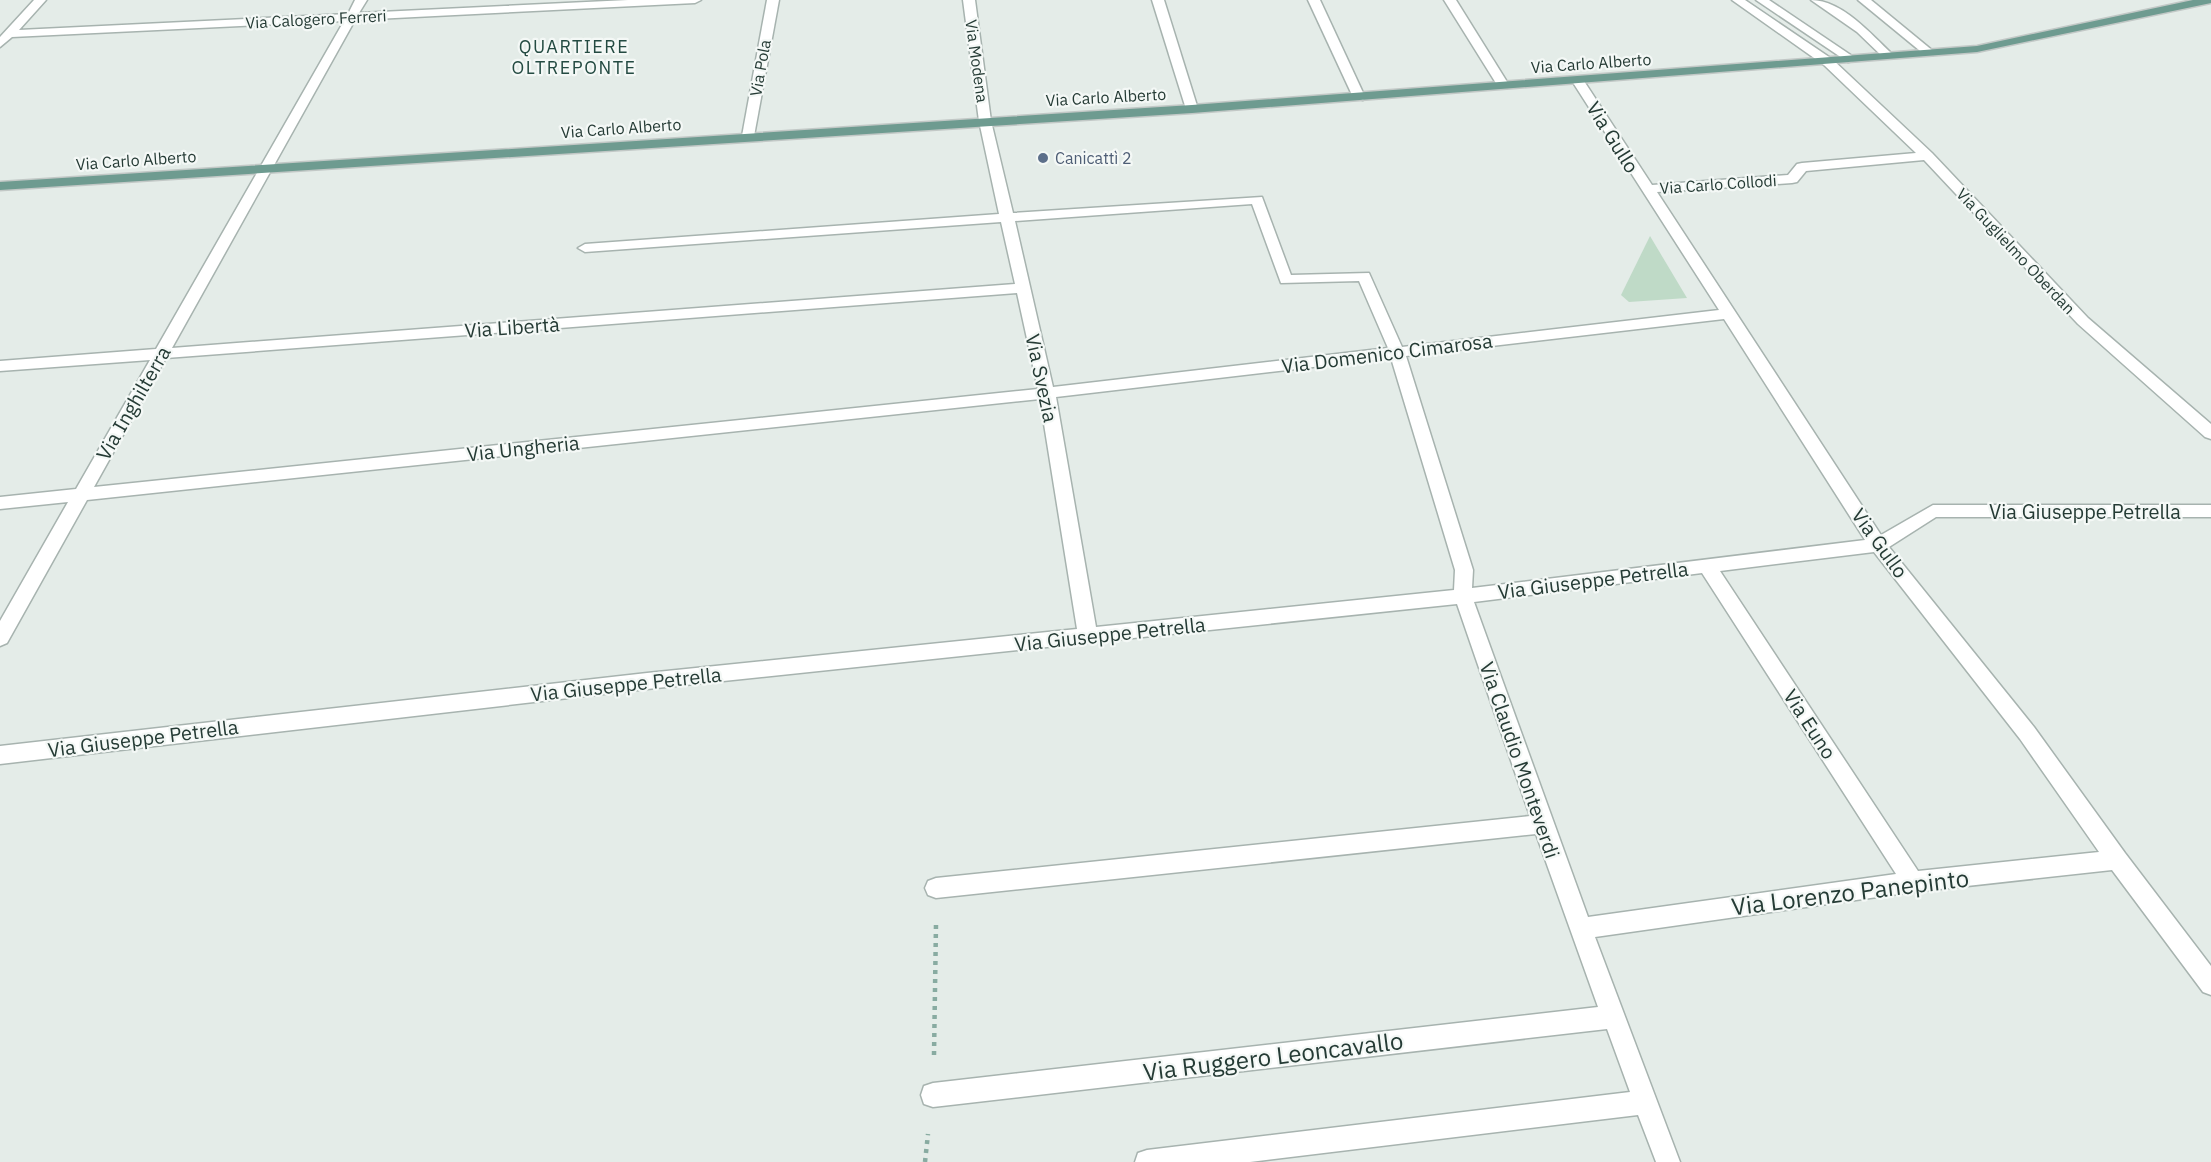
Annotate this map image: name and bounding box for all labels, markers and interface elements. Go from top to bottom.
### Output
street label: Via Calogero Ferreri [245,5,387,33]
street label: Via Modena [961,18,993,104]
district label: QUARTIERE OLTREPONTE [512,35,636,79]
street label: Via Pola [745,38,775,98]
street label: Via Carlo Alberto [1530,49,1652,77]
street label: Via Carlo Alberto [1045,84,1167,110]
street label: Via Gullo [1580,96,1646,178]
street label: Via Carlo Alberto [560,114,682,142]
street label: Via Carlo Alberto [75,146,197,174]
place label: Canicattì 2 [1055,148,1132,168]
marker: Canicattì 2 [1036,151,1050,165]
street label: Via Carlo Collodi [1659,170,1777,198]
street label: Via Guglielmo Oberdan [1952,184,2080,318]
street label: Via Libertà [464,310,561,344]
street label: Via Domenico Cimarosa [1280,327,1494,379]
street label: Via Svezia [1019,331,1065,425]
street label: Via Inghilterra [89,341,177,465]
street label: Via Ungheria [465,429,581,467]
street label: Via Giuseppe Petrella [1989,498,2181,525]
street label: Via Gullo [1846,503,1914,583]
street label: Via Giuseppe Petrella [1496,555,1690,605]
street label: Via Giuseppe Petrella [1013,611,1207,657]
street label: Via Claudio Monteverdi [1474,658,1566,862]
street label: Via Giuseppe Petrella [529,661,723,707]
street label: Via Euno [1777,684,1843,764]
street label: Via Giuseppe Petrella [46,713,240,763]
street label: Via Lorenzo Panepinto [1729,862,1971,922]
street label: Via Ruggero Leoncavallo [1141,1024,1405,1088]

